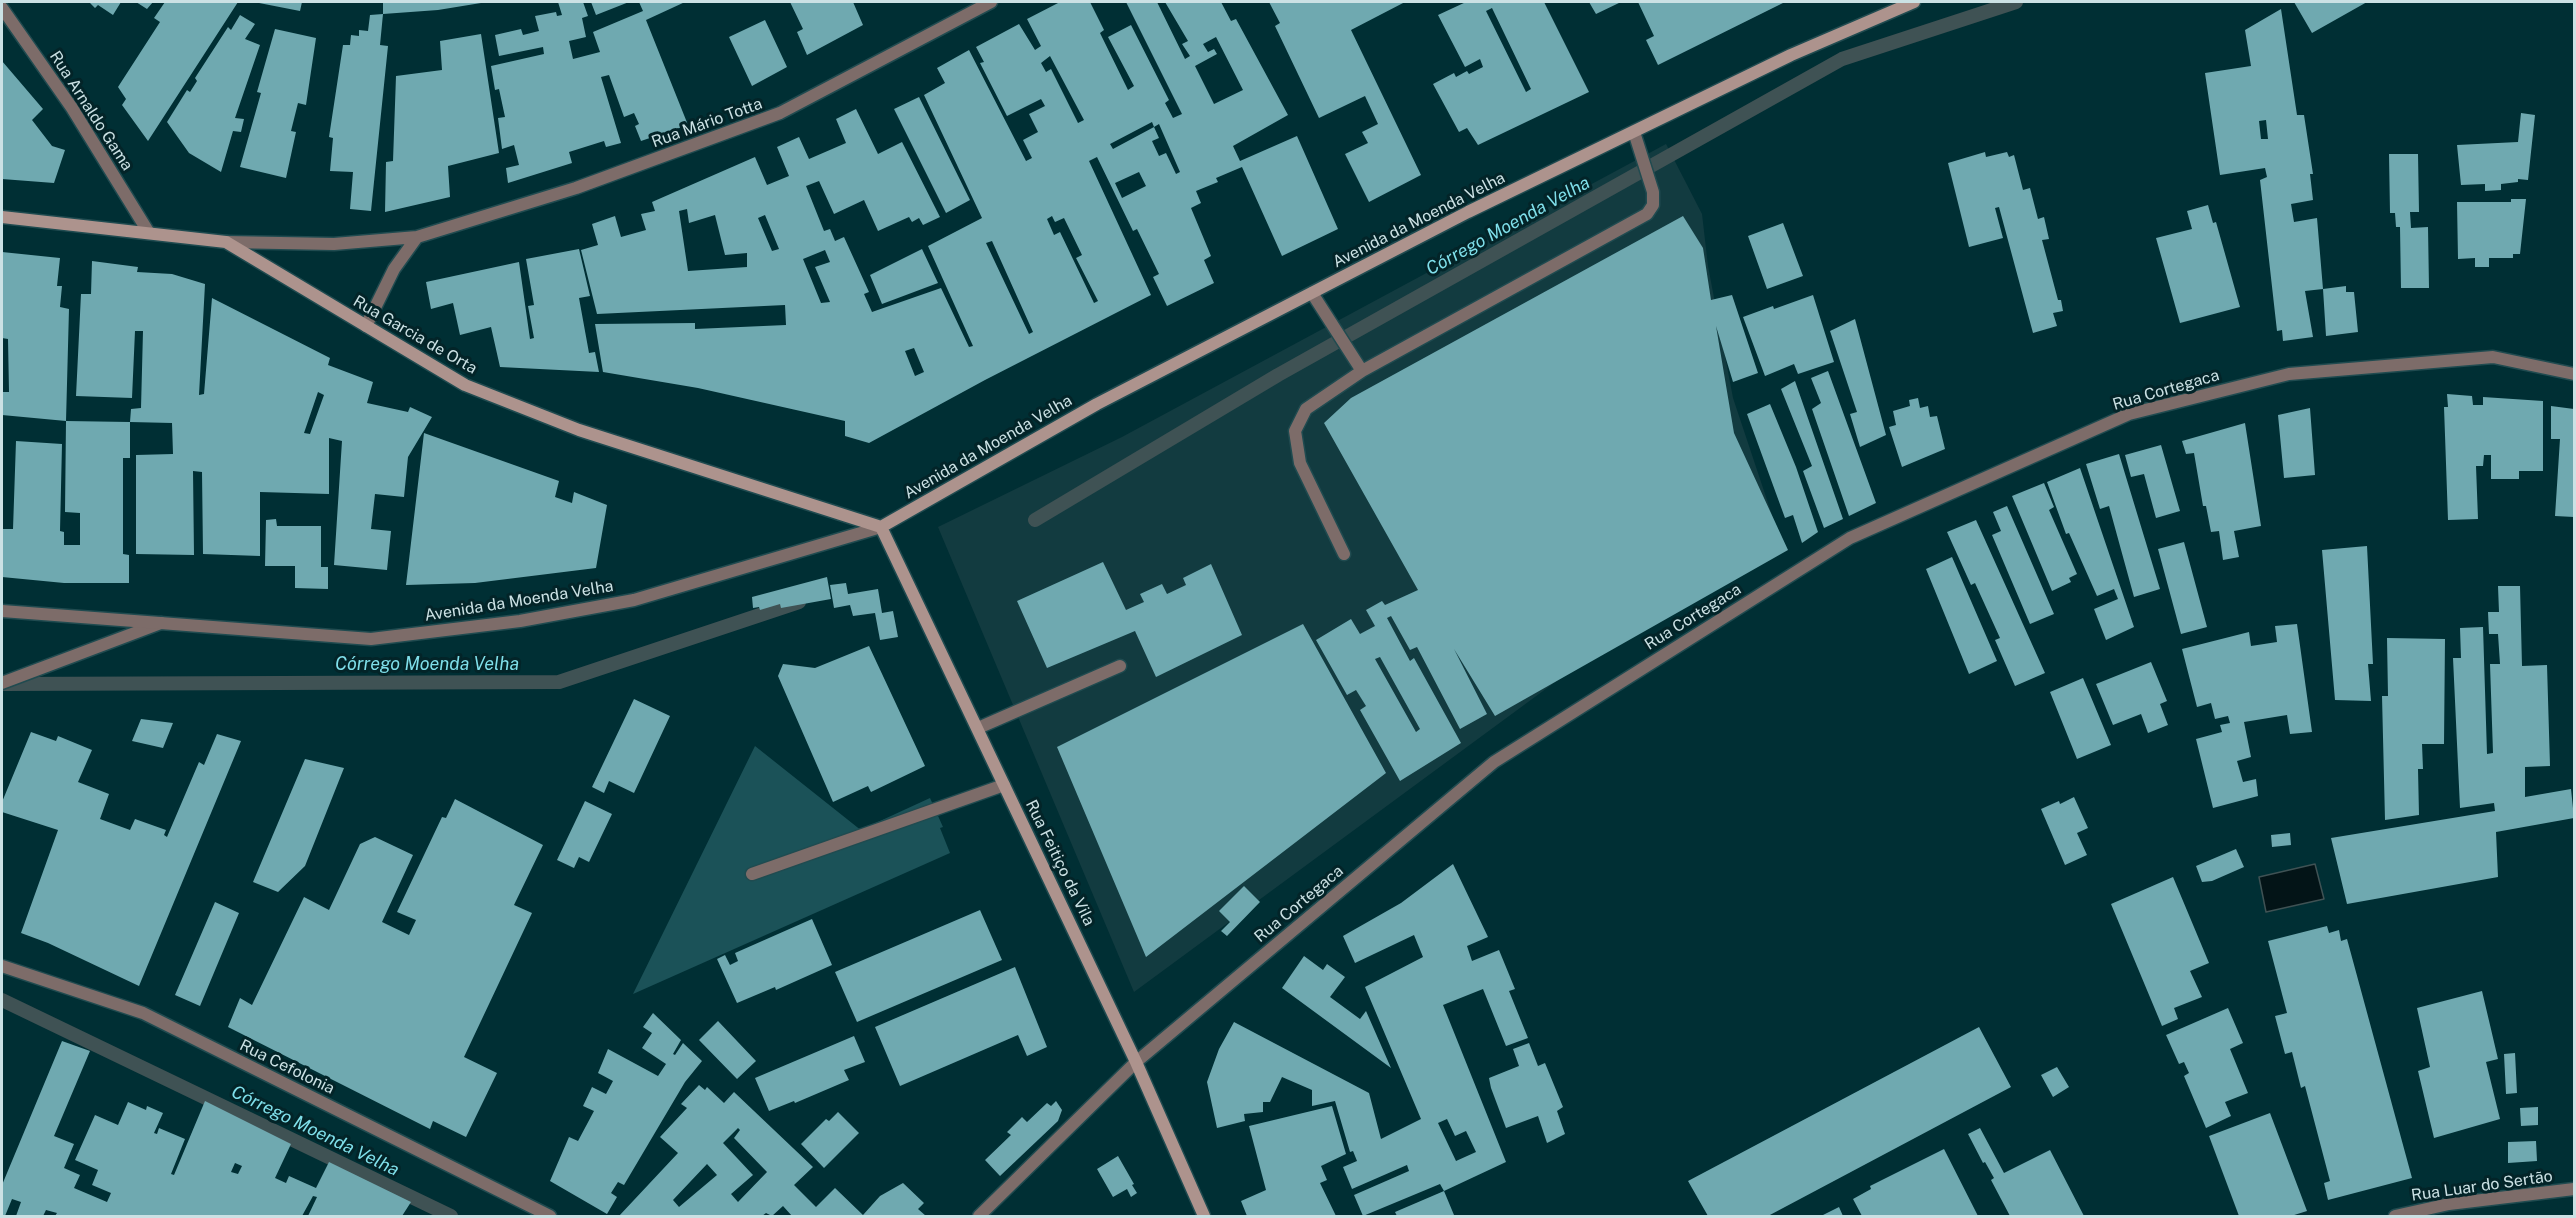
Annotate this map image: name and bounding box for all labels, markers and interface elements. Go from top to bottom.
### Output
street label: Rua Arnaldo Gama [45,48,137,174]
street label: Rua Mário Totta [649,94,765,152]
street label: Avenida da Moenda Velha [1330,168,1508,272]
water label: Córrego Moenda Velha [1422,172,1594,280]
street label: Rua Garcia de Orta [350,292,480,378]
street label: Rua Cortegaca [2111,366,2221,414]
street label: Avenida da Moenda Velha [901,391,1075,503]
street label: Avenida da Moenda Velha [423,577,615,625]
street label: Rua Cortegaca [1641,580,1745,654]
water label: Córrego Moenda Velha [335,653,519,675]
street label: Rua Feitiço da Vila [1021,797,1099,929]
street label: Rua Cortegaca [1251,861,1347,947]
street label: Rua Cefolonia [236,1036,338,1098]
water label: Córrego Moenda Velha [228,1081,402,1181]
street label: Rua Luar do Sertão [2410,1167,2554,1205]

